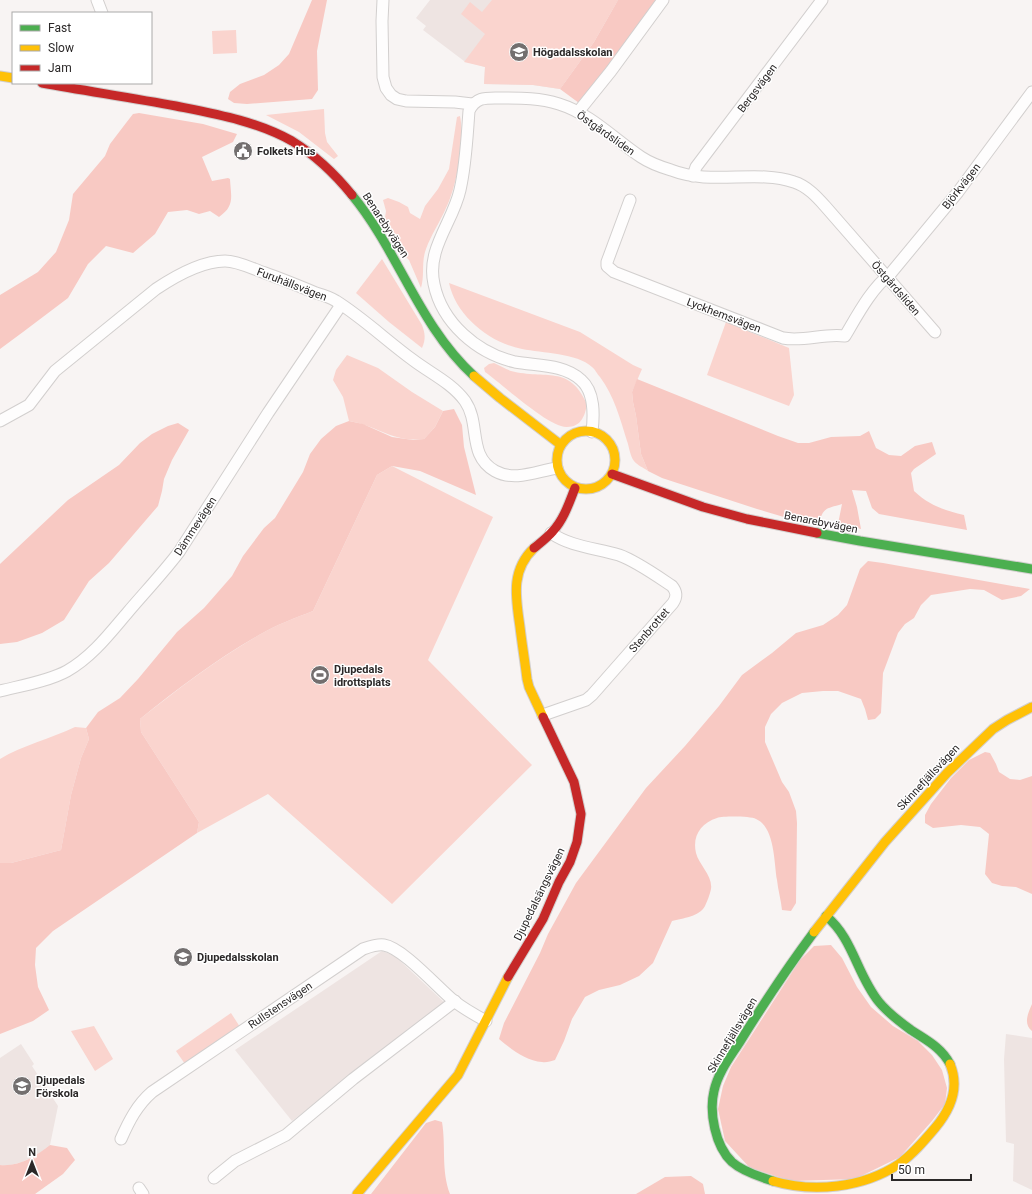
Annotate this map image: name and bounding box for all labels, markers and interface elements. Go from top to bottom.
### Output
legend [12,12,152,84]
text: Fast [48,21,71,35]
text: Slow [48,41,74,55]
school or university icon: Högadalsskolan [508,41,530,63]
place label: Högadalsskolan [533,46,613,59]
text: Jam [48,61,72,75]
street label: Bergsvägen [735,61,780,115]
street label: Östgårdsliden [574,109,637,158]
public building icon: Folkets Hus [232,140,254,162]
place label: Folkets Hus [257,145,316,158]
street label: Björkvägen [940,161,983,212]
street label: Benarebyvägen [360,190,411,260]
street label: Östgårdsliden [868,258,923,318]
street label: Furuhällsvägen [255,265,329,304]
street label: Lyckhemsvägen [685,295,763,336]
street label: Dämmevägen [172,494,219,558]
street label: Benarebyvägen [783,509,859,536]
street label: Stenbrottet [627,605,672,655]
place label: Djupedals idrottsplats [334,663,391,689]
sports icon: Djupedals idrottsplats [309,664,331,686]
street label: Skinnefjällsvägen [894,742,962,813]
street label: Djupedalsängsvägen [511,846,568,943]
school or university icon: Djupedalsskolan [172,946,194,968]
place label: Djupedalsskolan [197,951,279,964]
street label: Rullstensvägen [246,979,315,1032]
street label: Skinnefjällsvägen [705,995,760,1075]
place label: Djupedals Förskola [36,1074,85,1100]
school or university icon: Djupedals Förskola [11,1075,33,1097]
north arrow [12,1142,52,1182]
text: N [28,1146,36,1159]
scale bar [892,1156,971,1182]
text: 50 m [898,1163,925,1177]

